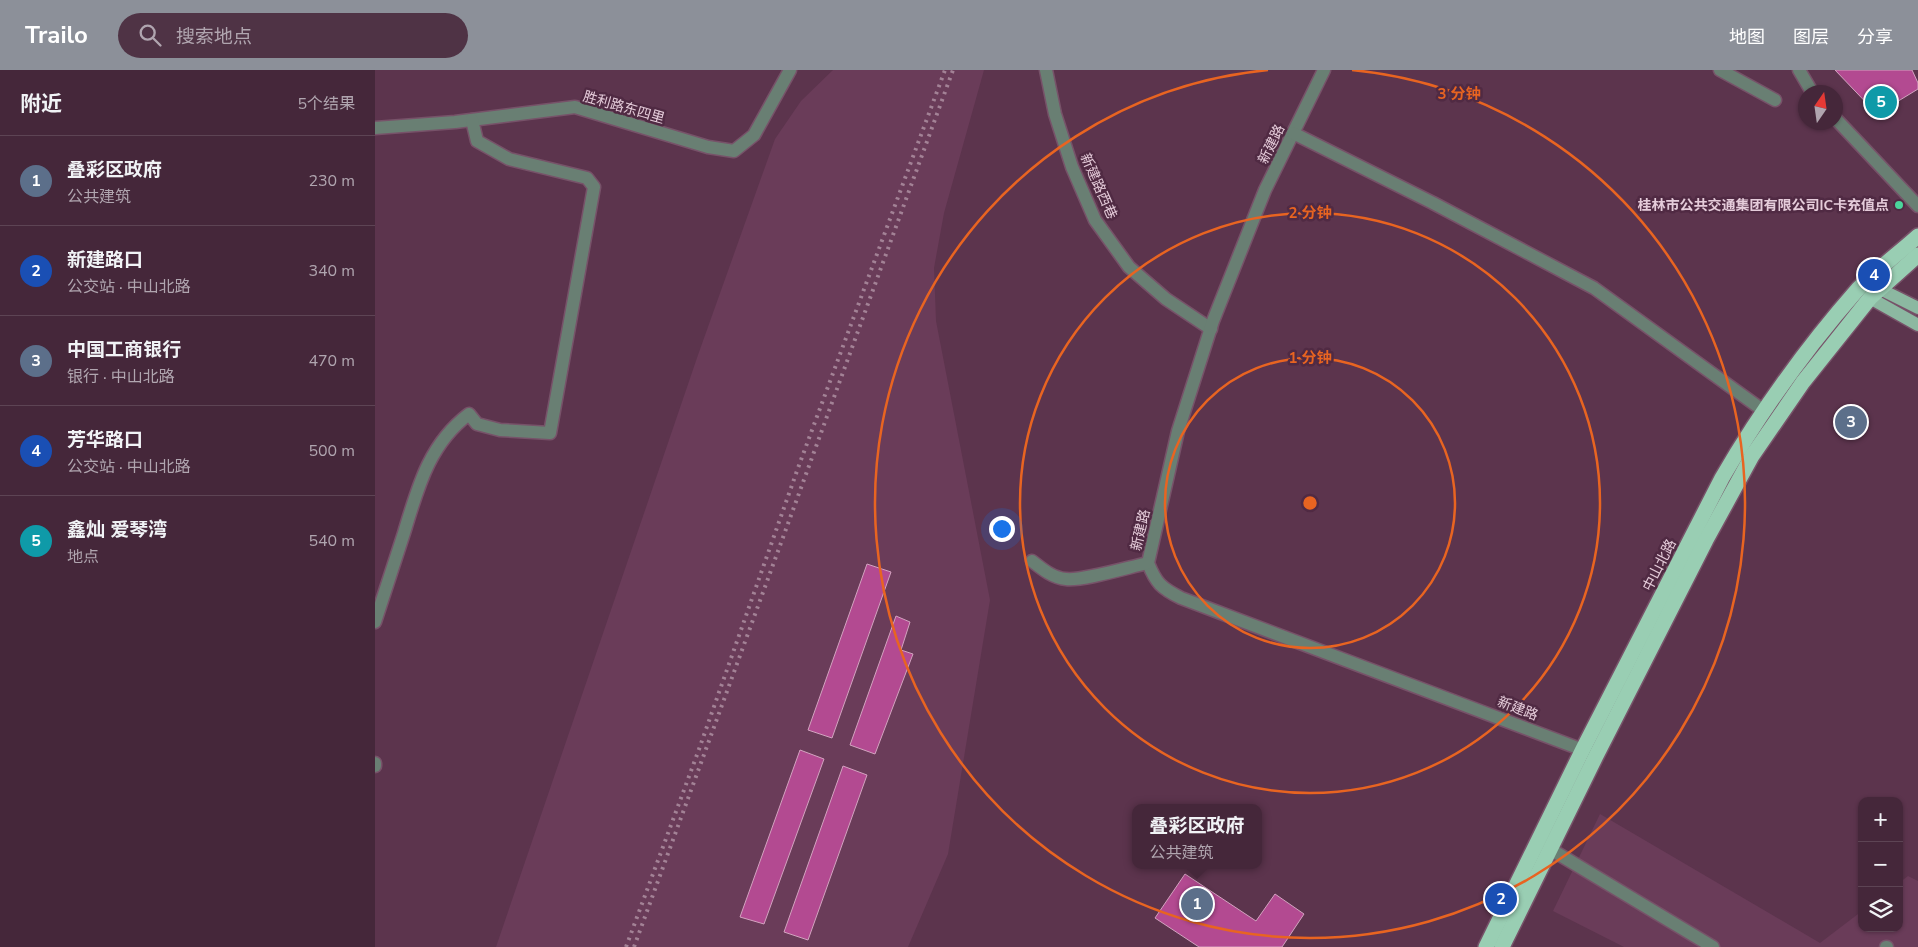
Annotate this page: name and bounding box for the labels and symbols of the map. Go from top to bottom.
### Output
pin: 5 [1865,83,1897,121]
text: 3 分钟 [1437,84,1481,104]
north arrow [1798,85,1843,130]
street label: 胜利路东四里 [581,87,667,128]
street label: 新建路 [1254,121,1289,167]
street label: 新建路西巷 [1076,150,1121,222]
place label: 桂林市公共交通集团有限公司IC卡充值点 [1638,196,1889,215]
marker: 桂林市公共交通集团有限公司IC卡充值点 [1893,199,1905,211]
text: 2 分钟 [1288,203,1332,223]
pin: 4 [1858,256,1890,294]
text: 1 分钟 [1288,348,1332,368]
pin: 3 [1835,403,1867,441]
centre of rings [1301,494,1319,512]
street label: 新建路 [1127,508,1154,553]
your location [989,516,1015,542]
street label: 中山北路 [1638,536,1681,594]
street label: 新建路 [1495,692,1541,725]
pin: 2 [1485,880,1517,918]
pin: 1 [1181,885,1213,923]

